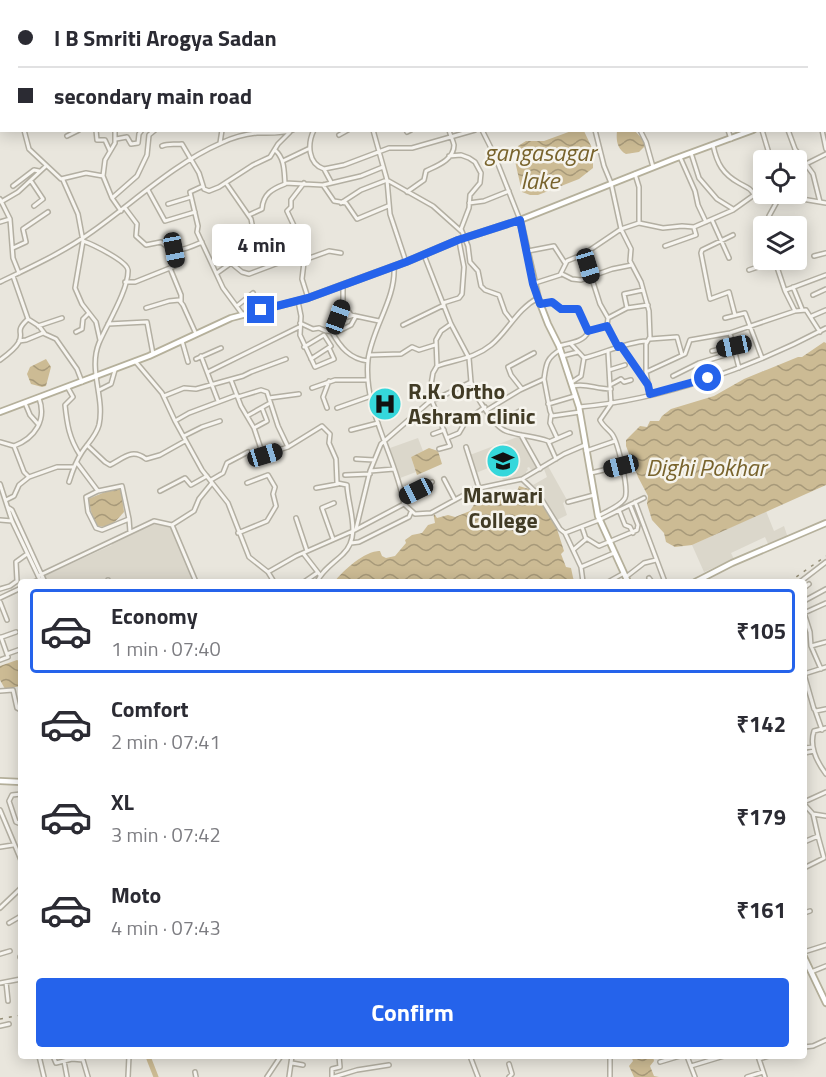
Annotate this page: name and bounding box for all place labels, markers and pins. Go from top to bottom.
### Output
place label: R.K. Ortho Ashram clinic [408,374,536,433]
hospital icon: R.K. Ortho Ashram clinic [367,386,403,422]
school or university icon: Marwari College [485,443,521,479]
place label: Marwari College [463,478,543,537]

